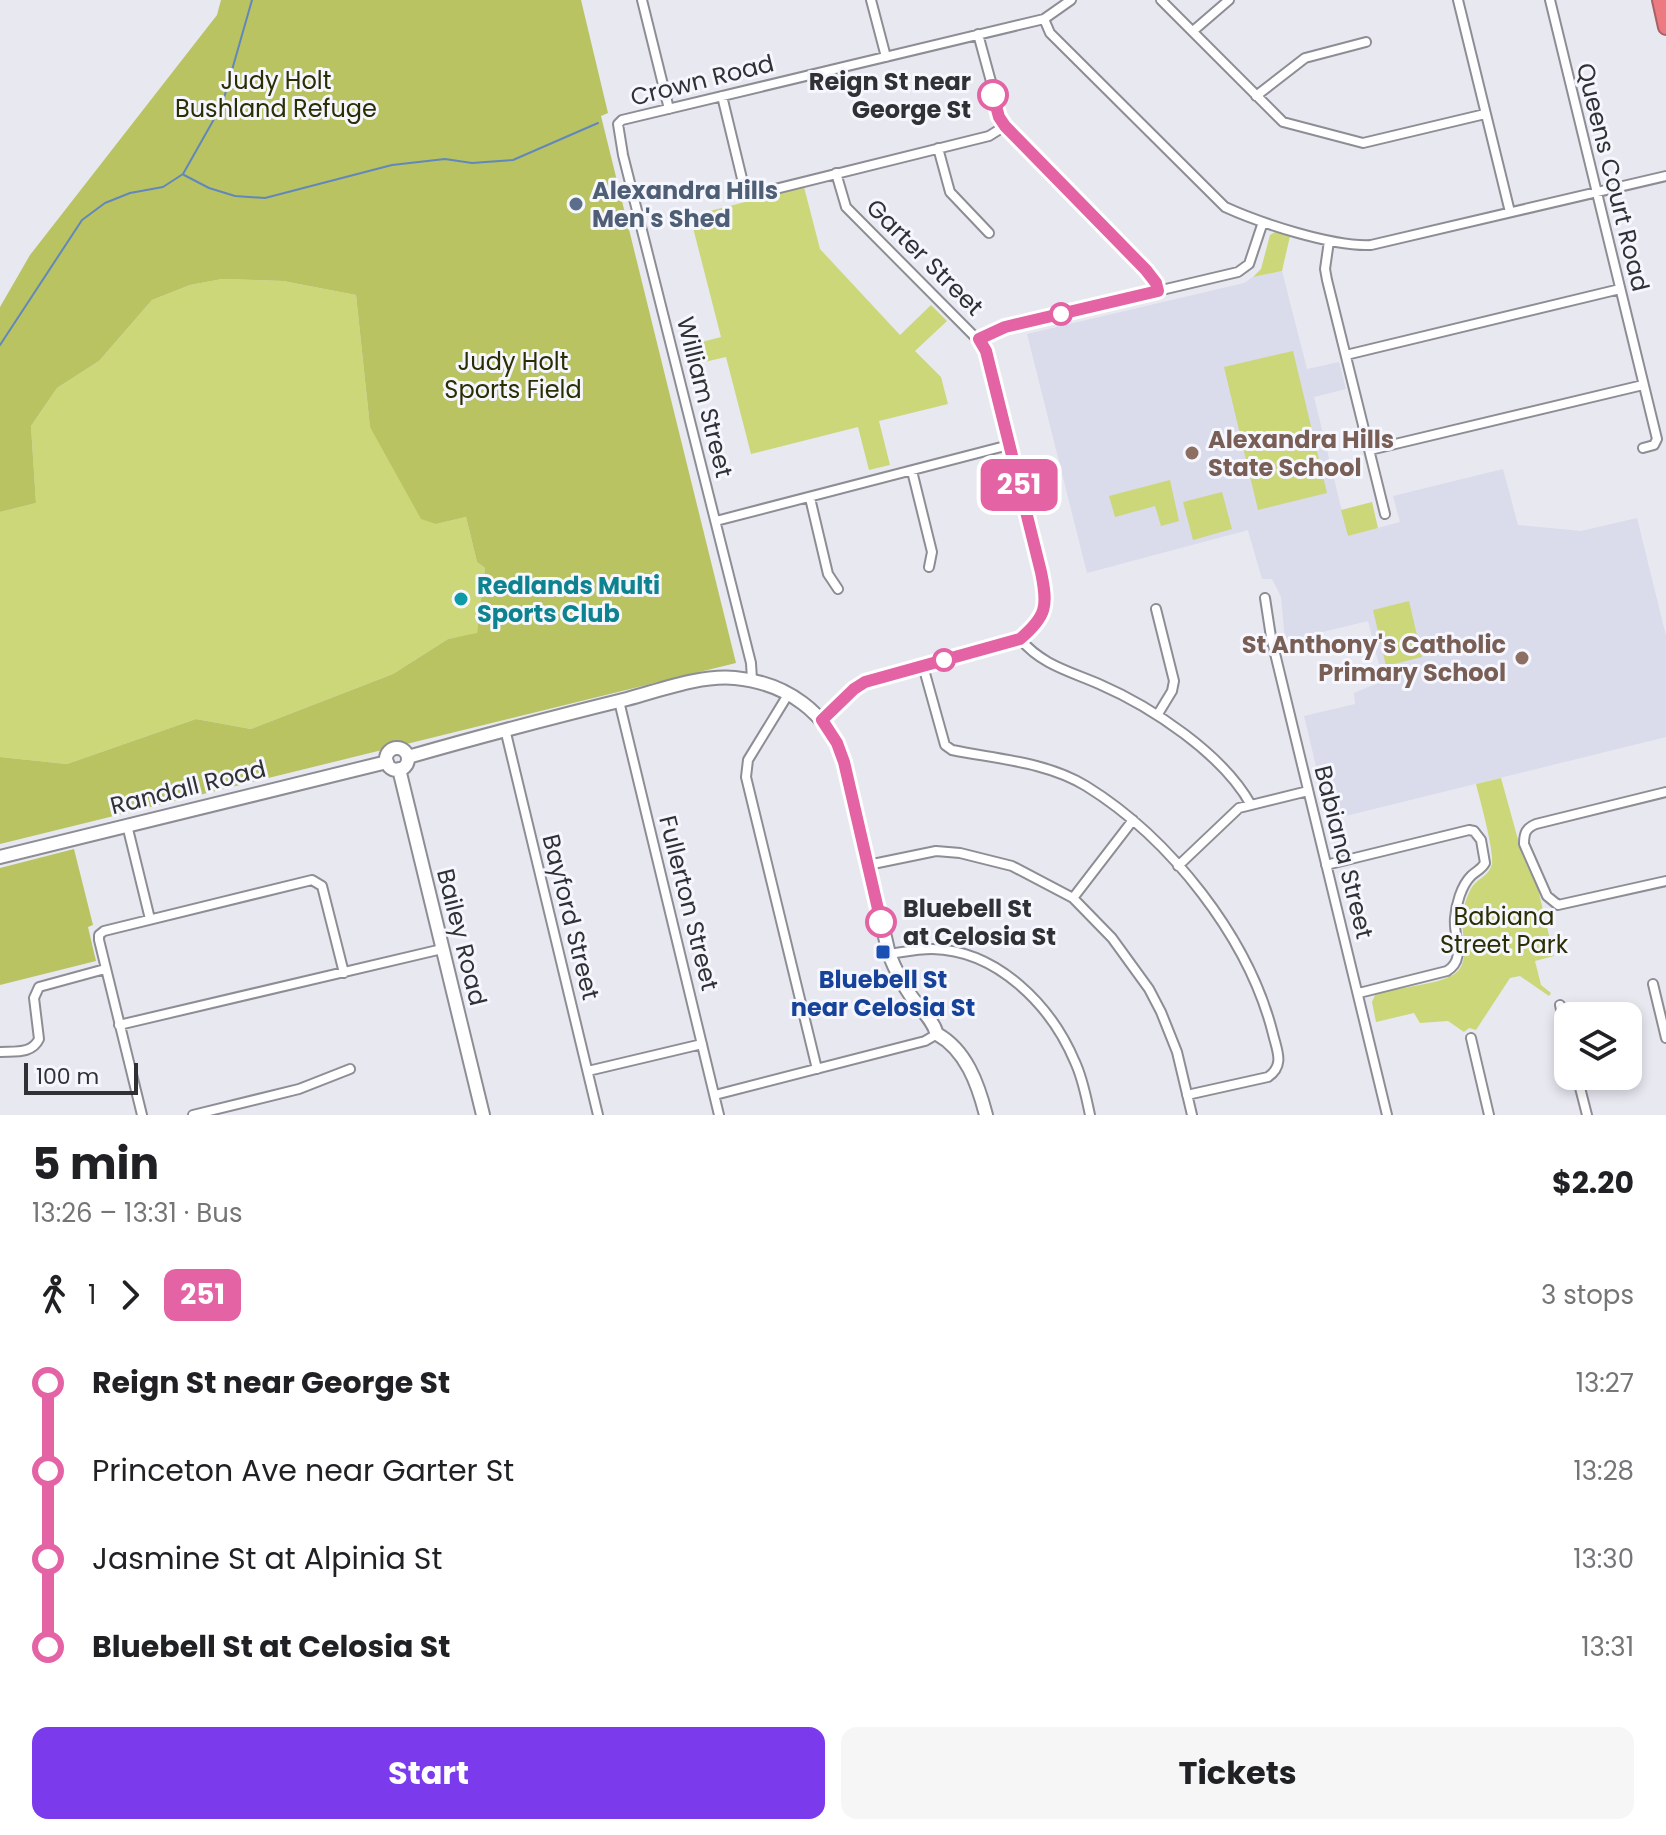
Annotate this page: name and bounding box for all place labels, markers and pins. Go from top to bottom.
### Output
place label: Reign St near George St [809,65,971,126]
marker: Reign St near George St [978,80,1008,110]
place label: Alexandra Hills Men's Shed [592,174,778,235]
marker: Alexandra Hills Men's Shed [567,195,585,213]
unlabelled marker [1050,303,1072,325]
place label: Alexandra Hills State School [1208,423,1394,484]
marker: Alexandra Hills State School [1183,444,1201,462]
place label: Redlands Multi Sports Club [477,569,660,630]
marker: Redlands Multi Sports Club [452,590,470,608]
place label: St Anthony's Catholic Primary School [1242,628,1506,689]
unlabelled marker [933,649,955,671]
marker: St Anthony's Catholic Primary School [1513,649,1531,667]
place label: Bluebell St at Celosia St [903,892,1056,953]
marker: Bluebell St at Celosia St [866,907,896,937]
marker: Bluebell St near Celosia St [874,943,892,961]
place label: Bluebell St near Celosia St [791,963,975,1024]

